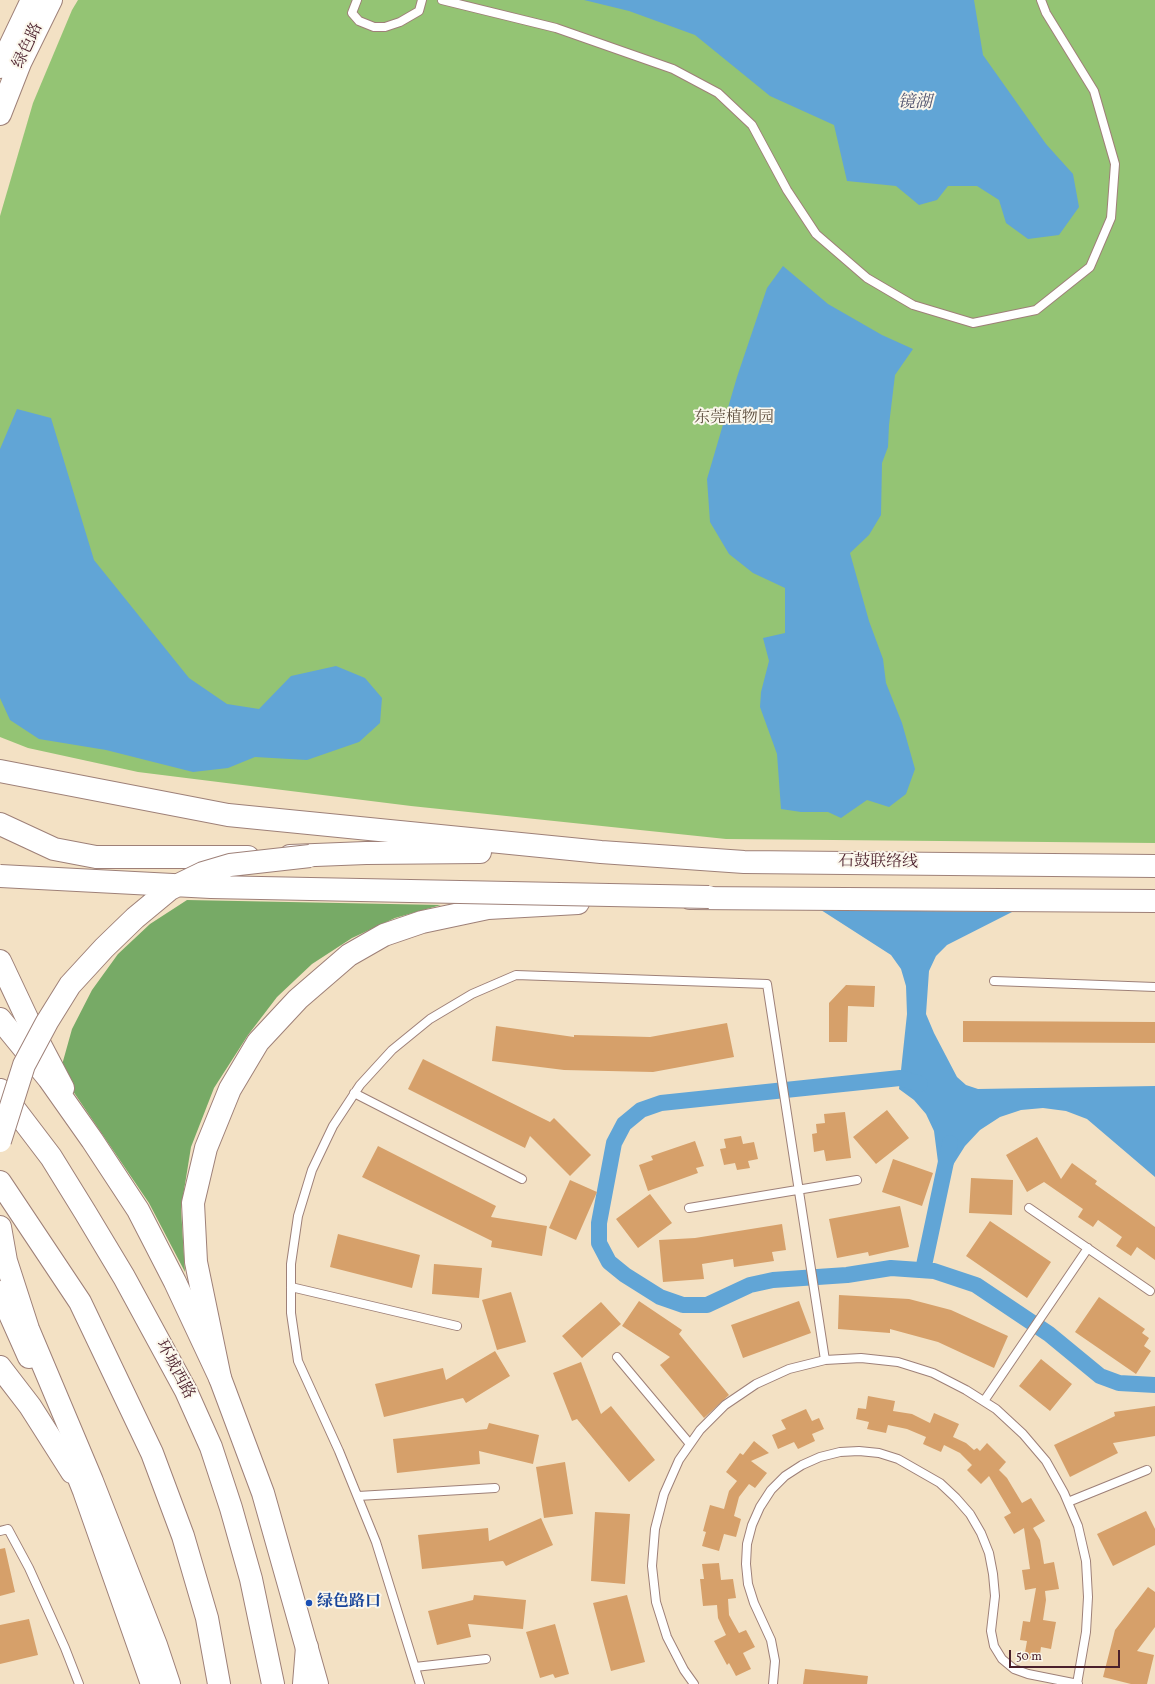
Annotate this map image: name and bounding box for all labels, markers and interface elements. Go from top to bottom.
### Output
street label: 绿色路 [10,20,48,72]
water label: 镜湖 [898,94,932,114]
park label: 东莞植物园 [694,409,774,429]
street label: 石鼓联络线 [838,853,918,873]
street label: 环城西路 [151,1337,197,1403]
place label: 绿色路口 [317,1593,381,1613]
marker: 绿色路口 [304,1598,314,1608]
scale bar [1011,1642,1122,1668]
text: 50 m [1016,1649,1042,1665]

